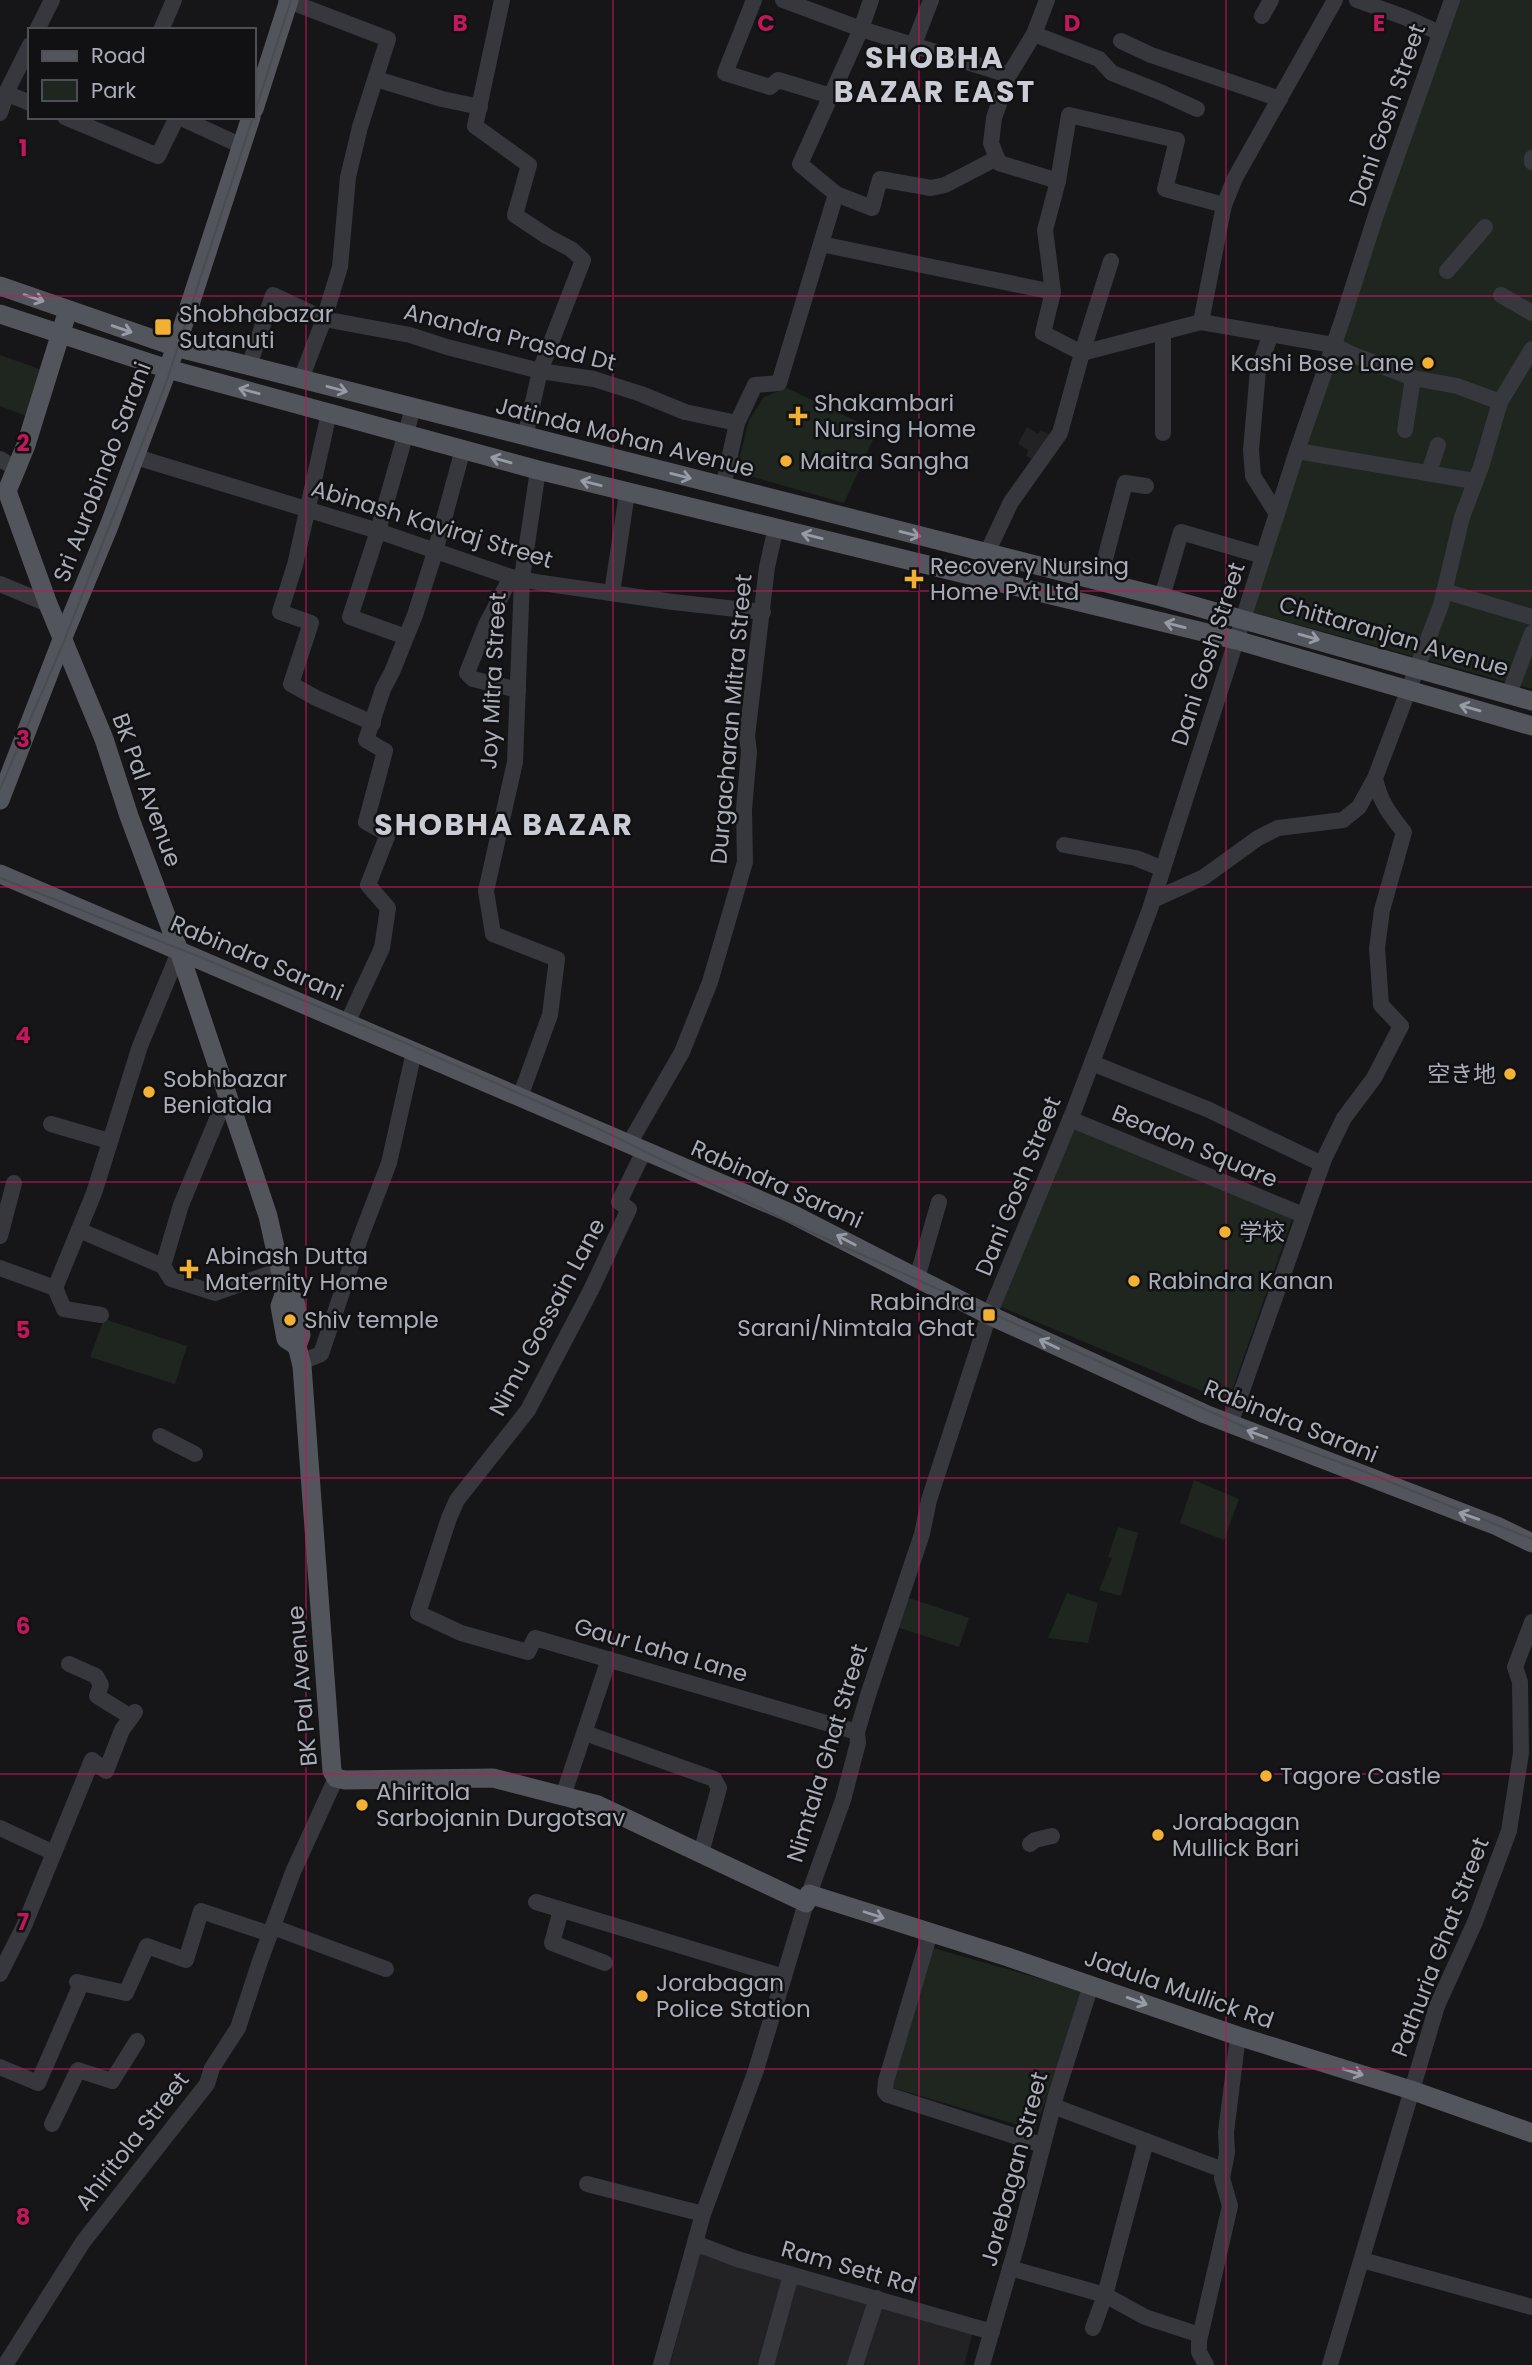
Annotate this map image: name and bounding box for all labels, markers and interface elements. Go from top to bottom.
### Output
text: B [452,7,468,39]
text: C [757,7,775,39]
text: D [1064,7,1080,39]
text: E [1373,7,1385,39]
street label: Dani Gosh Street [1341,19,1433,211]
legend [28,28,256,119]
district label: SHOBHA BAZAR EAST [834,36,1036,113]
text: Road [91,41,146,70]
text: Park [91,76,136,105]
text: 1 [19,132,27,164]
one-way arrow [23,292,45,305]
street label: Anandra Prasad Dt [401,295,619,379]
place label: Shobhabazar Sutanuti [179,298,333,356]
marker: Shobhabazar Sutanuti [153,317,173,337]
one-way arrow [111,324,133,336]
place label: Kashi Bose Lane [1230,347,1414,379]
marker: Kashi Bose Lane [1420,355,1436,371]
street label: Sri Aurobindo Sarani [45,357,159,587]
one-way arrow [326,383,348,396]
one-way arrow [239,384,261,397]
place label: Shakambari Nursing Home [814,387,976,445]
street label: Jatinda Mohan Avenue [492,389,758,485]
marker: Shakambari Nursing Home [788,406,808,426]
text: 2 [16,427,30,459]
place label: Maitra Sangha [800,445,969,477]
one-way arrow [490,452,512,465]
marker: Maitra Sangha [778,453,794,469]
one-way arrow [669,470,692,483]
street label: Abinash Kaviraj Street [307,472,557,576]
one-way arrow [580,476,603,489]
one-way arrow [898,528,921,541]
one-way arrow [801,529,824,542]
place label: Recovery Nursing Home Pvt Ltd [930,550,1129,608]
street label: Dani Gosh Street [1163,558,1253,750]
marker: Recovery Nursing Home Pvt Ltd [904,569,924,589]
street label: Durgacharan Mitra Street [702,572,760,866]
street label: Chittaranjan Avenue [1275,588,1513,684]
street label: Joy Mitra Street [472,592,514,770]
one-way arrow [1164,618,1187,631]
one-way arrow [1298,631,1320,644]
one-way arrow [1460,701,1482,714]
street label: BK Pal Avenue [104,709,190,871]
text: 3 [16,723,30,755]
district label: SHOBHA BAZAR [374,803,634,846]
street label: Rabindra Sarani [166,907,348,1009]
text: 4 [15,1019,31,1051]
place label: 空き地 [1427,1058,1496,1090]
place label: Sobhbazar Beniatala [163,1063,287,1121]
marker: 空き地 [1502,1066,1518,1082]
marker: Sobhbazar Beniatala [141,1084,157,1100]
street label: Dani Gosh Street [967,1091,1069,1281]
street label: Beadon Square [1107,1097,1283,1195]
street label: Rabindra Sarani [686,1132,868,1236]
street label: Nimu Gossain Lane [481,1213,613,1421]
place label: 学校 [1239,1216,1285,1248]
marker: 学校 [1217,1224,1233,1240]
one-way arrow [836,1233,857,1247]
place label: Abinash Dutta Maternity Home [205,1240,388,1298]
marker: Abinash Dutta Maternity Home [179,1259,199,1279]
place label: Rabindra Kanan [1148,1265,1334,1297]
marker: Rabindra Kanan [1126,1273,1142,1289]
place label: Rabindra Sarani/Nimtala Ghat [737,1286,975,1344]
place label: Shiv temple [304,1304,439,1336]
marker: Rabindra Sarani/Nimtala Ghat [981,1307,997,1323]
marker: Shiv temple [282,1312,298,1328]
text: 5 [16,1314,30,1346]
one-way arrow [1038,1336,1059,1349]
street label: Rabindra Sarani [1199,1372,1383,1470]
one-way arrow [1247,1427,1269,1439]
one-way arrow [1459,1509,1481,1521]
street label: BK Pal Avenue [279,1604,325,1768]
text: 6 [16,1610,30,1642]
street label: Gaur Laha Lane [570,1610,752,1690]
street label: Nimtala Ghat Street [779,1640,875,1866]
place label: Tagore Castle [1280,1760,1441,1792]
marker: Tagore Castle [1258,1768,1274,1784]
place label: Ahiritola Sarbojanin Durgotsav [376,1776,625,1834]
marker: Ahiritola Sarbojanin Durgotsav [354,1797,370,1813]
place label: Jorabagan Mullick Bari [1172,1806,1300,1864]
marker: Jorabagan Mullick Bari [1150,1827,1166,1843]
street label: Pathuria Ghat Street [1383,1833,1497,2061]
text: 7 [17,1906,29,1938]
one-way arrow [863,1910,885,1922]
street label: Jadula Mullick Rd [1080,1942,1278,2036]
place label: Jorabagan Police Station [656,1967,811,2025]
marker: Jorabagan Police Station [634,1988,650,2004]
one-way arrow [1126,1996,1148,2008]
street label: Ahiritola Street [68,2065,196,2217]
one-way arrow [1342,2066,1364,2079]
street label: Jorebagan Street [973,2068,1055,2270]
text: 8 [16,2201,30,2233]
street label: Ram Sett Rd [778,2232,920,2302]

